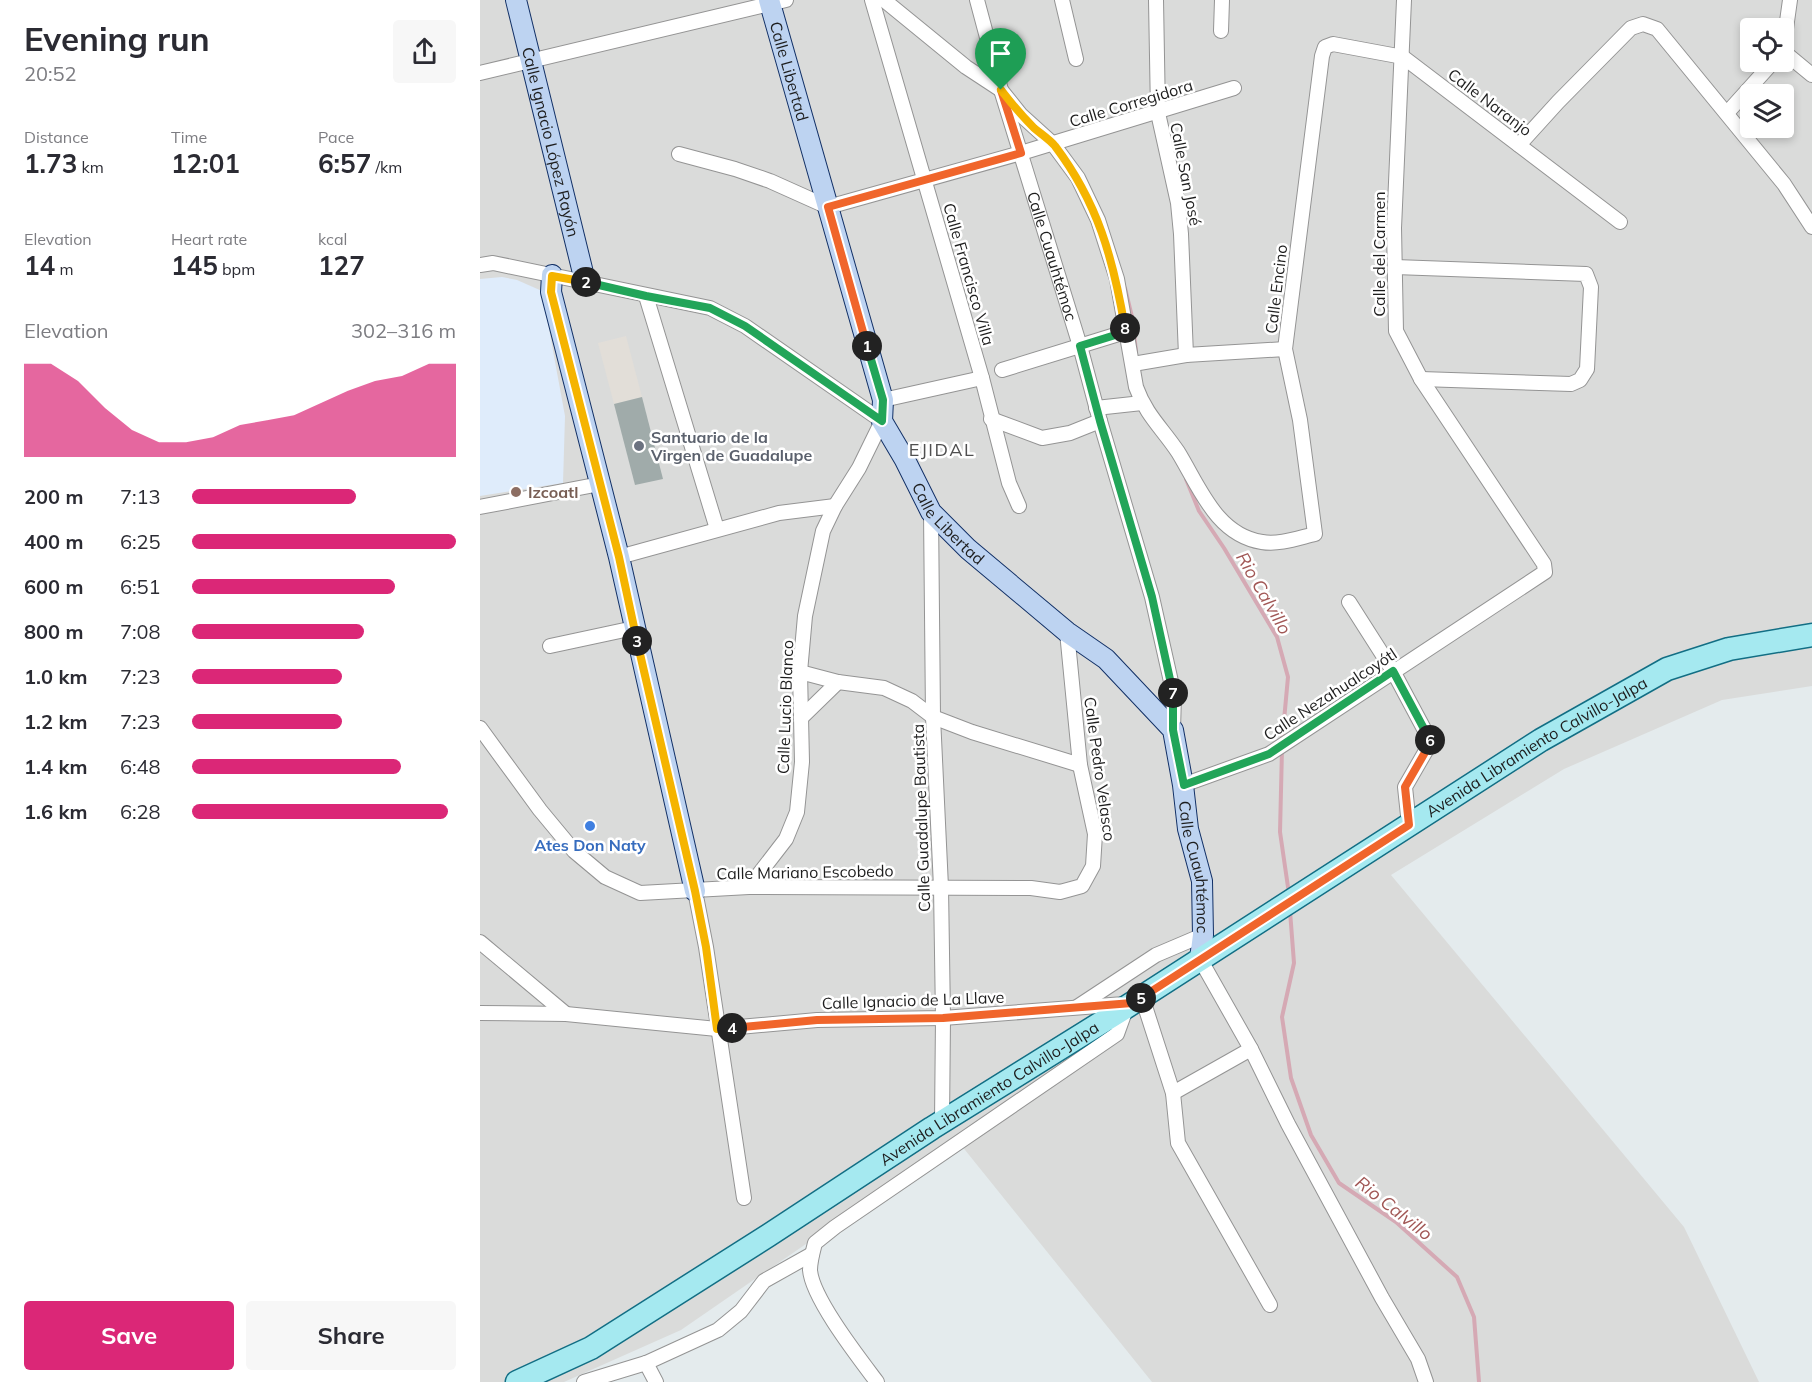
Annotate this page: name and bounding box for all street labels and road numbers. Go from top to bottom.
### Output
street label: Calle Libertad [766,19,813,123]
street label: Calle Ignacio López Rayón [518,45,584,239]
street label: Calle Naranjo [1444,64,1536,140]
street label: Calle Corregidora [1067,75,1195,131]
street label: Calle San José [1166,121,1206,227]
street label: Calle Cuauhtémoc [1023,189,1082,323]
street label: Calle del Carmen [1369,191,1389,317]
street label: Calle Francisco Villa [939,200,999,348]
street label: Calle Encino [1261,243,1291,335]
street label: Calle Libertad [908,479,989,569]
street label: Calle Lucio Blanco [773,640,797,774]
street label: Calle Nezahualcoyótl [1260,643,1400,745]
street label: Avenida Libramiento Calvillo-Jalpa [1422,672,1651,821]
street label: Calle Pedro Velasco [1080,696,1120,842]
street label: Calle Guadalupe Bautista [908,724,934,912]
street label: Calle Cuauhtémoc [1175,800,1213,933]
street label: Calle Mariano Escobedo [716,860,894,884]
street label: Calle Ignacio de La Llave [821,987,1005,1013]
street label: Avenida Libramiento Calvillo-Jalpa [876,1017,1102,1170]

